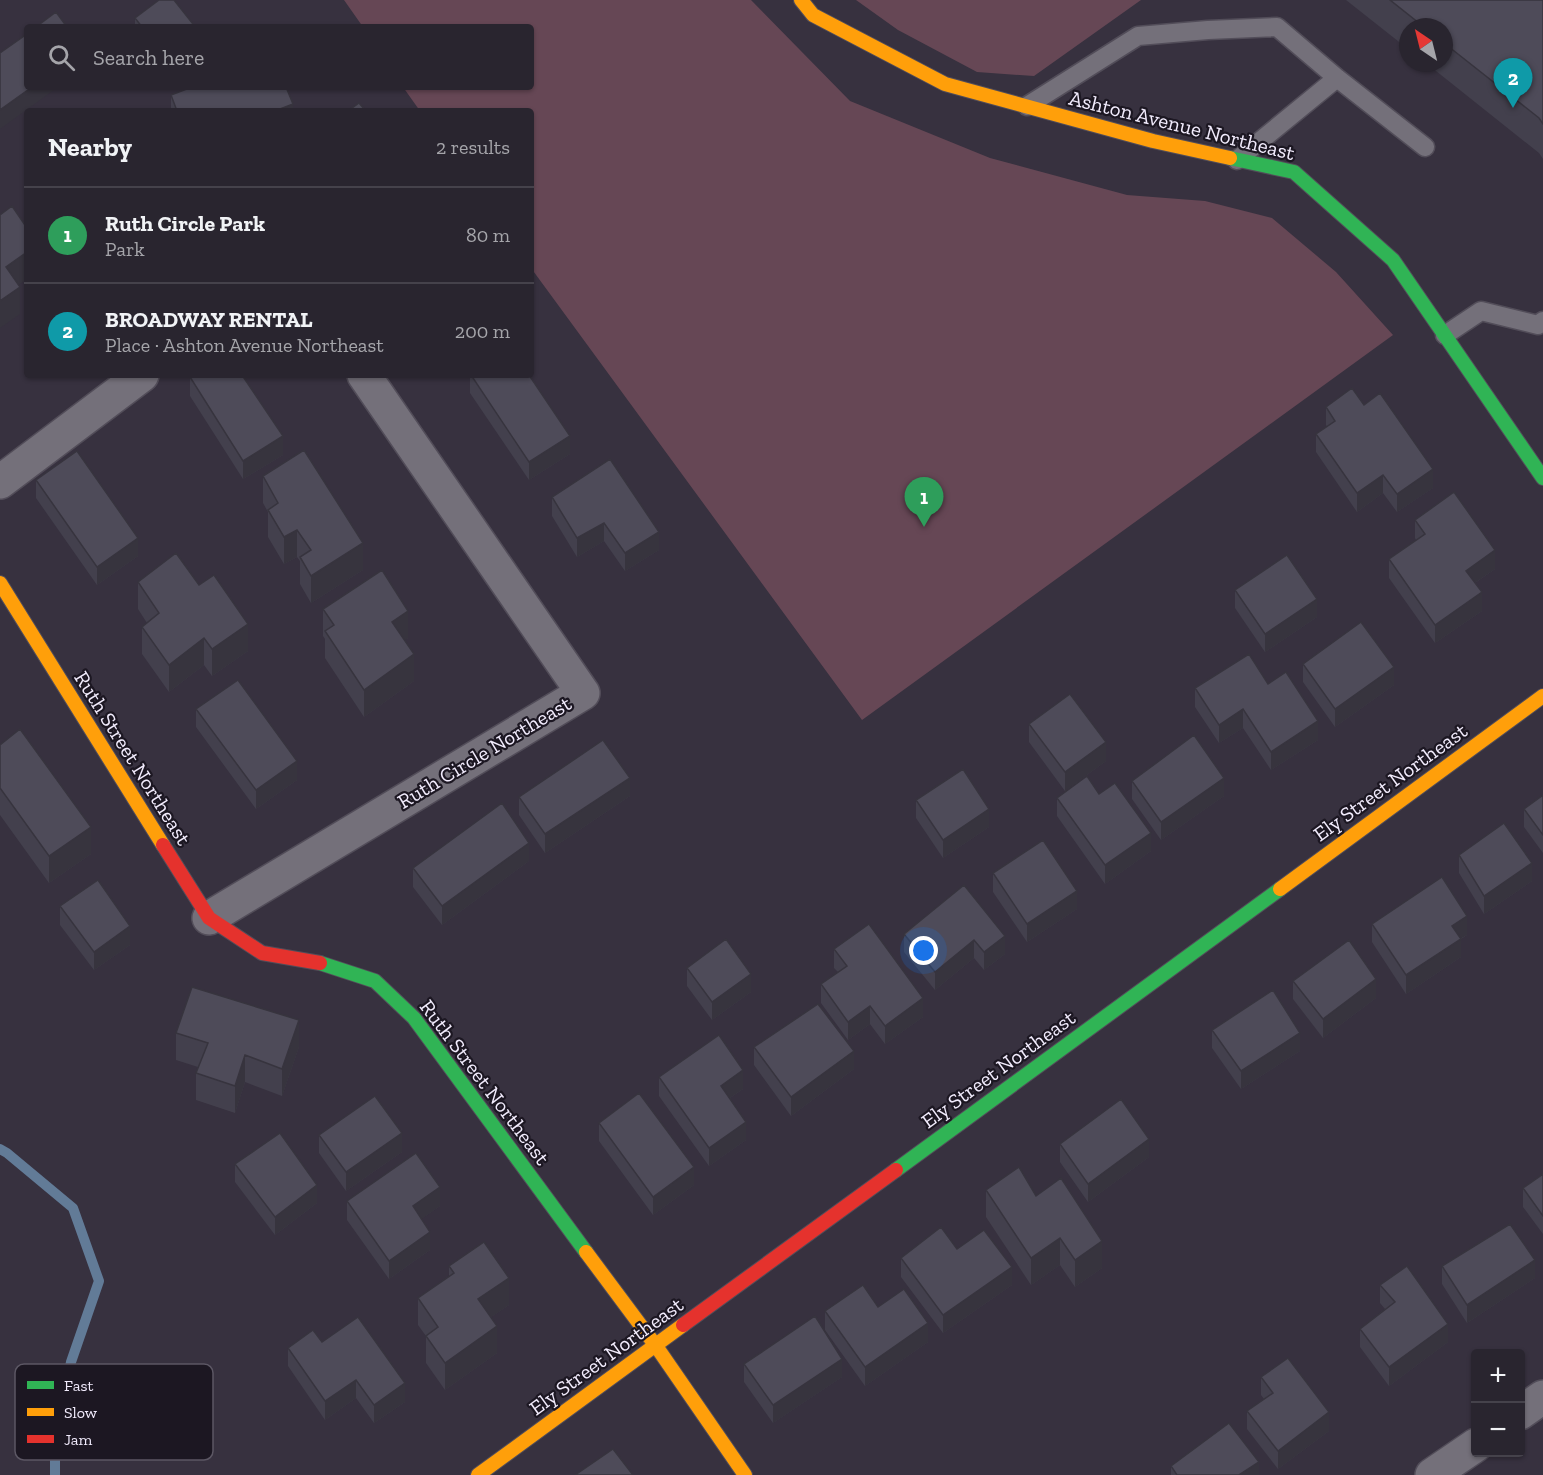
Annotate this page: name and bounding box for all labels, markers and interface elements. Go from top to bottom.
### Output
north arrow [1399,18,1453,72]
search box [24,24,534,90]
icon: search [45,41,78,74]
text: Search here [93,44,204,71]
pin: 2 [1494,58,1532,108]
street label: Ashton Avenue Northeast [1067,85,1298,165]
text: Nearby [48,131,132,163]
text: 2 results [436,135,510,159]
text: Ruth Circle Park [105,210,265,237]
text: 1 [63,223,72,247]
text: 80 m [466,223,510,247]
text: Park [105,237,145,261]
text: BROADWAY RENTAL [105,306,313,333]
text: 2 [62,319,73,343]
text: 200 m [455,319,510,343]
text: Place · Ashton Avenue Northeast [105,333,384,357]
pin: 1 [904,478,944,527]
street label: Ruth Street Northeast [69,667,197,850]
street label: Ruth Circle Northeast [393,690,576,814]
street label: Ely Street Northeast [1308,718,1472,846]
your location [909,936,938,965]
street label: Ruth Street Northeast [415,995,555,1170]
street label: Ely Street Northeast [916,1005,1080,1133]
street label: Ely Street Northeast [524,1292,688,1420]
map controls [1471,1349,1525,1457]
button: + [1471,1349,1525,1403]
legend [15,1364,213,1460]
text: Fast [64,1376,93,1395]
text: Slow [64,1403,98,1422]
button: − [1471,1403,1525,1457]
text: Jam [64,1430,93,1449]

